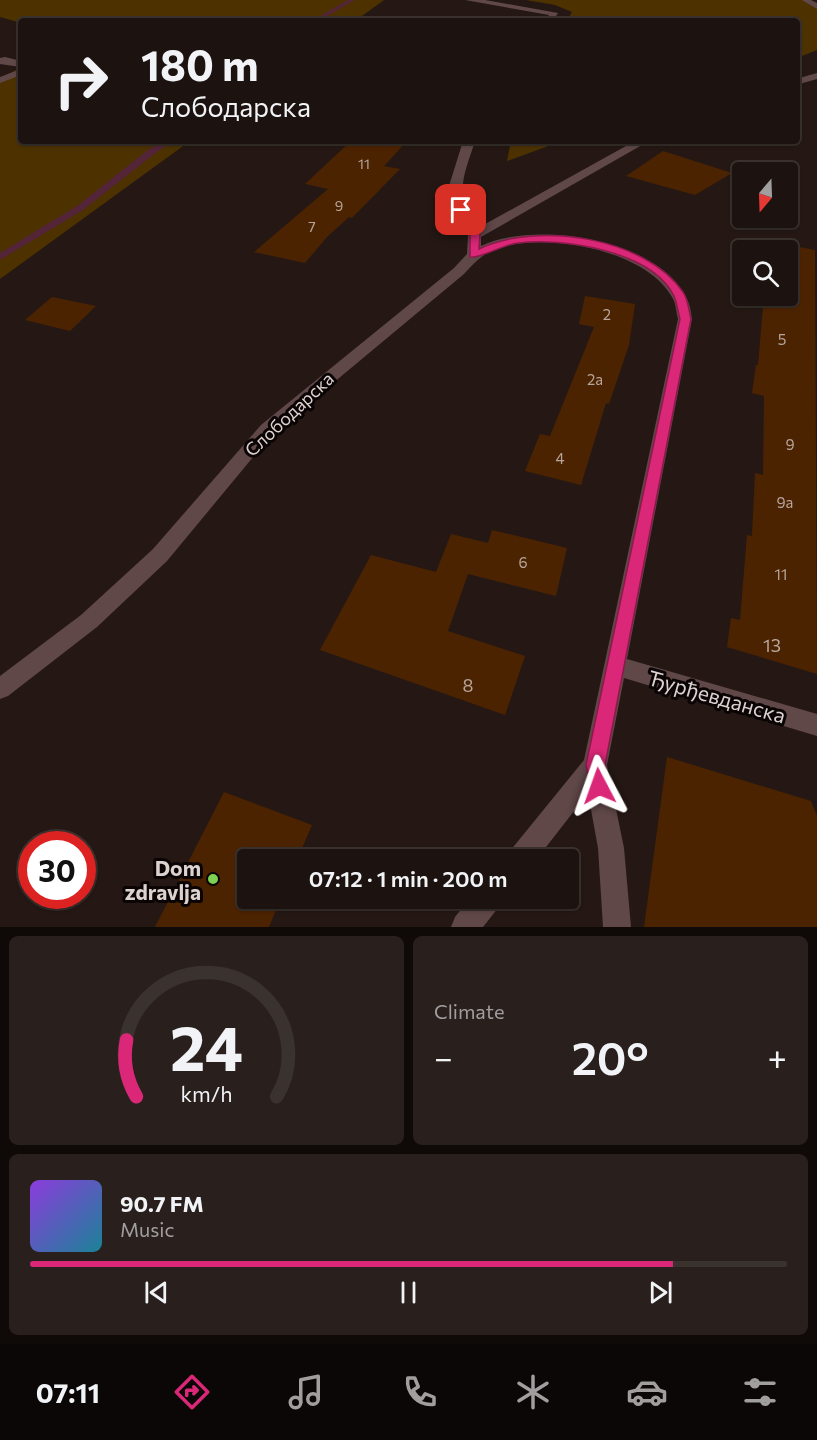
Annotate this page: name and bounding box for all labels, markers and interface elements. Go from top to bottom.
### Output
text: 180 m [141,38,259,90]
icon: right [42,42,120,120]
text: Слободарска [141,90,311,123]
house number: 11 [358,155,370,172]
north arrow [732,162,798,228]
map controls [732,162,798,306]
pin [435,184,486,235]
icon: arrive [444,193,477,226]
house number: 9 [335,197,343,214]
house number: 7 [308,218,316,235]
button: search [732,240,798,306]
house number: 2 [603,305,611,323]
house number: 5 [778,330,786,348]
street label: Слободарска [240,367,338,461]
house number: 2a [587,370,603,388]
house number: 9 [785,435,795,453]
house number: 4 [556,449,565,467]
house number: 9a [777,493,793,511]
house number: 6 [518,553,528,571]
house number: 11 [775,565,787,583]
house number: 13 [763,634,781,656]
street label: Ђурђевданска [645,664,789,728]
house number: 8 [463,674,474,696]
position arrow [567,754,631,818]
speed limit sign: 30 [18,831,96,909]
place label: Dom zdravlja [125,855,201,904]
text: 07:12 · 1 min · 200 m [309,865,507,892]
marker: Dom zdravlja [206,872,220,886]
text: Climate [434,999,504,1023]
text: 24 [170,1008,243,1084]
text: 20° [572,1029,649,1084]
text: − [434,1036,453,1077]
text: + [768,1036,787,1077]
text: km/h [180,1081,233,1107]
text: 90.7 FM [120,1190,204,1217]
text: Music [120,1217,174,1241]
icon: previous [140,1276,173,1309]
icon: pause [392,1276,425,1309]
icon: next [644,1276,677,1309]
icon: directions [171,1371,213,1413]
icon: music [285,1371,327,1413]
icon: phone [399,1371,441,1413]
icon: climate [512,1371,554,1413]
icon: car [626,1371,668,1413]
icon: filters [739,1371,781,1413]
text: 07:11 [36,1376,100,1409]

